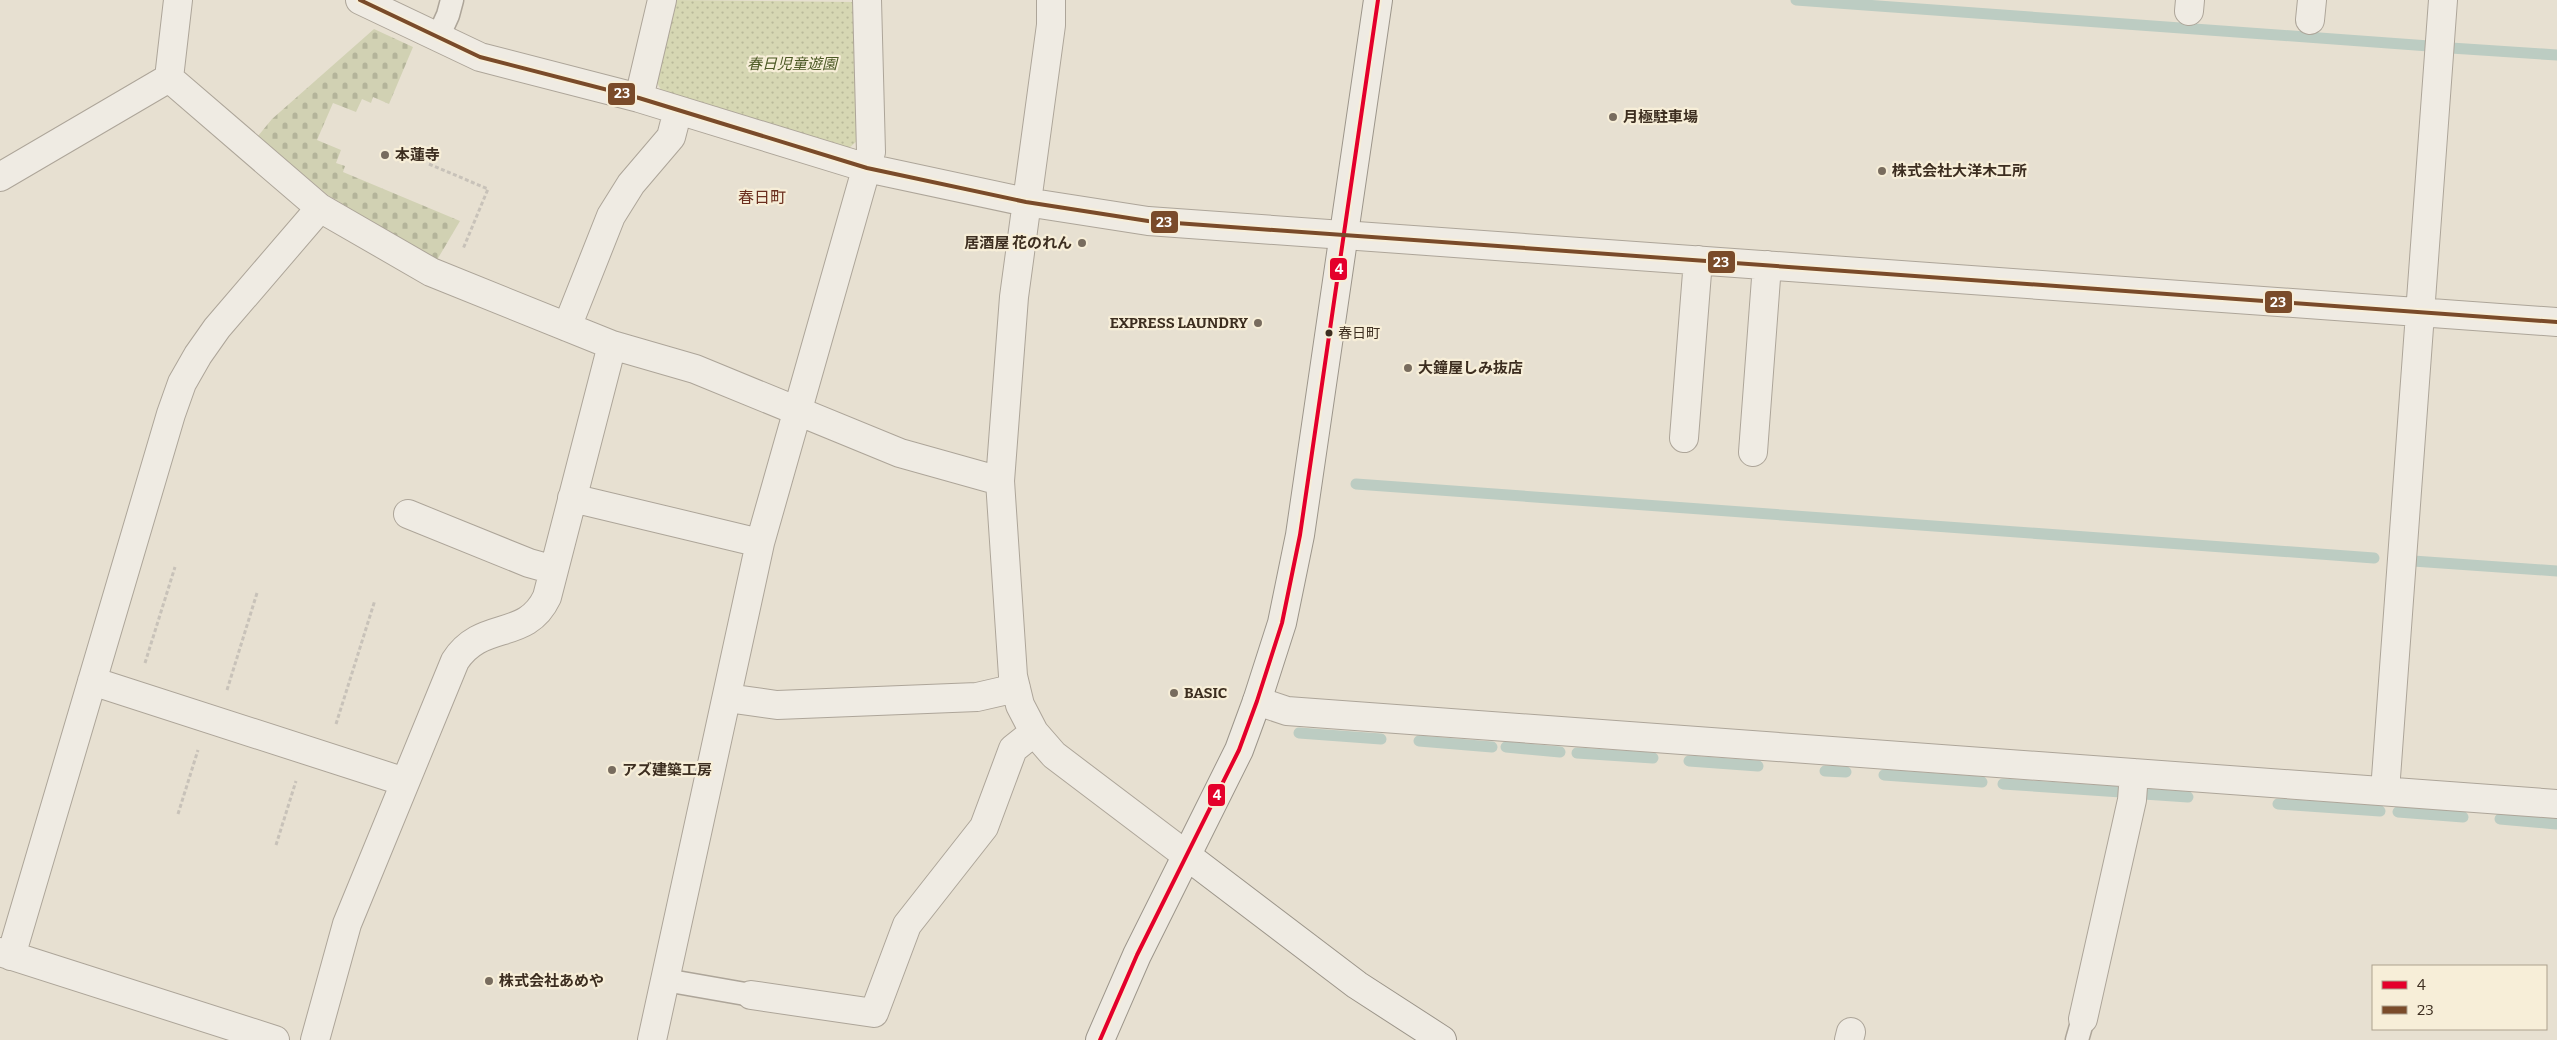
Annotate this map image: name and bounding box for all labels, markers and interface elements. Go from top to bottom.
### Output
park label: 春日児童遊園 [747,55,839,73]
line badge: 23 [607,82,636,106]
text: 23 [614,85,630,102]
place label: 月極駐車場 [1623,108,1698,126]
marker: 月極駐車場 [1607,111,1619,123]
place label: 本蓮寺 [395,146,440,164]
marker: 本蓮寺 [379,149,391,161]
place label: 株式会社大洋木工所 [1892,162,2027,180]
marker: 株式会社大洋木工所 [1876,165,1888,177]
district label: 春日町 [738,188,786,207]
line badge: 23 [1150,210,1179,234]
text: 23 [1156,214,1172,231]
place label: 居酒屋 花のれん [964,234,1072,252]
marker: 居酒屋 花のれん [1076,237,1088,249]
line badge: 23 [1707,250,1736,274]
text: 23 [1713,254,1729,271]
line badge: 4 [1329,257,1348,281]
text: 4 [1335,261,1344,278]
line badge: 23 [2264,290,2293,314]
text: 23 [2270,294,2286,311]
place label: EXPRESS LAUNDRY [1110,314,1248,332]
marker: EXPRESS LAUNDRY [1252,317,1264,329]
place label: 春日町 [1338,325,1380,342]
marker: 春日町 [1324,328,1334,338]
place label: 大鐘屋しみ抜店 [1418,359,1523,377]
marker: 大鐘屋しみ抜店 [1402,362,1414,374]
place label: BASIC [1184,684,1227,702]
marker: BASIC [1168,687,1180,699]
place label: アズ建築工房 [622,761,712,779]
marker: アズ建築工房 [606,764,618,776]
line badge: 4 [1207,783,1226,807]
text: 4 [1213,787,1222,804]
legend [2372,965,2547,1030]
place label: 株式会社あめや [499,972,604,990]
marker: 株式会社あめや [483,975,495,987]
text: 4 [2417,976,2426,994]
text: 23 [2417,1001,2434,1019]

